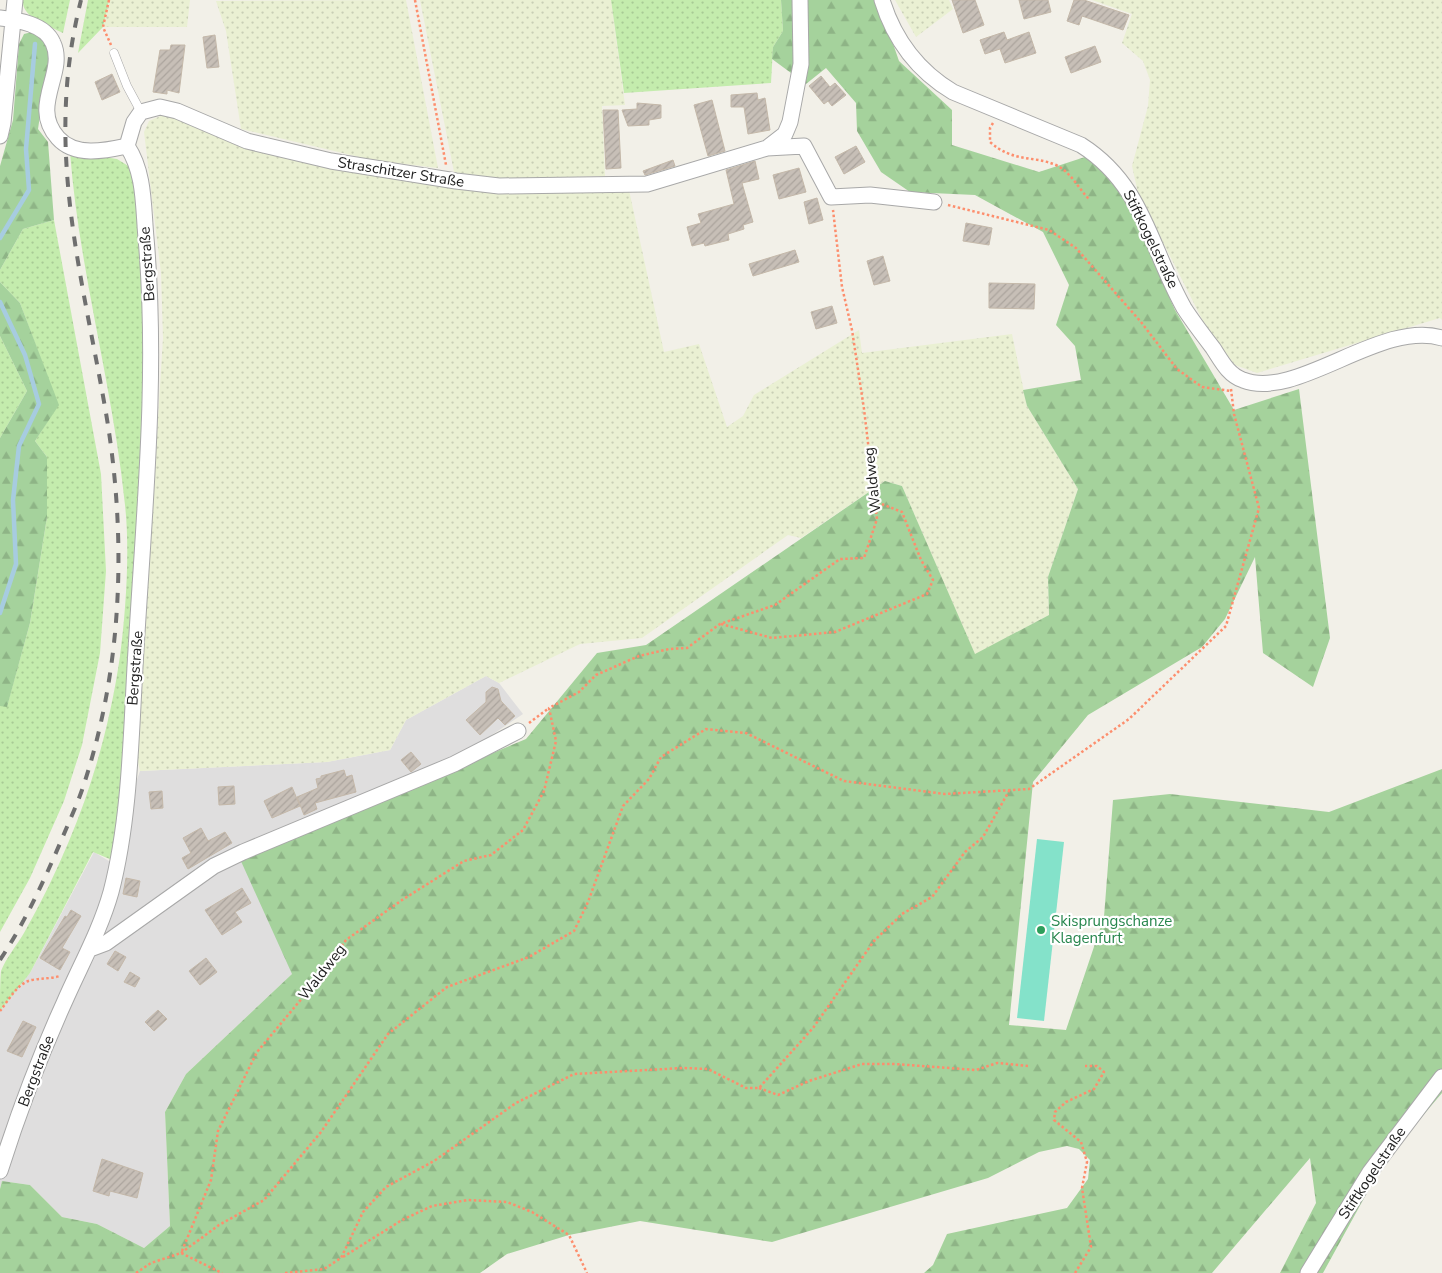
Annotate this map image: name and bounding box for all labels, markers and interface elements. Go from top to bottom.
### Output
street label: Straschitzer Straße [336,152,466,192]
street label: Stiftkogelstraße [1118,186,1184,292]
street label: Bergstraße [134,226,160,302]
street label: Waldweg [859,446,885,514]
street label: Bergstraße [122,630,148,706]
place label: Skisprungschanze Klagenfurt [1051,911,1172,948]
marker: Skisprungschanze Klagenfurt [1035,924,1047,936]
street label: Waldweg [294,940,350,1004]
street label: Bergstraße [13,1032,59,1110]
street label: Stiftkogelstraße [1334,1123,1410,1223]

